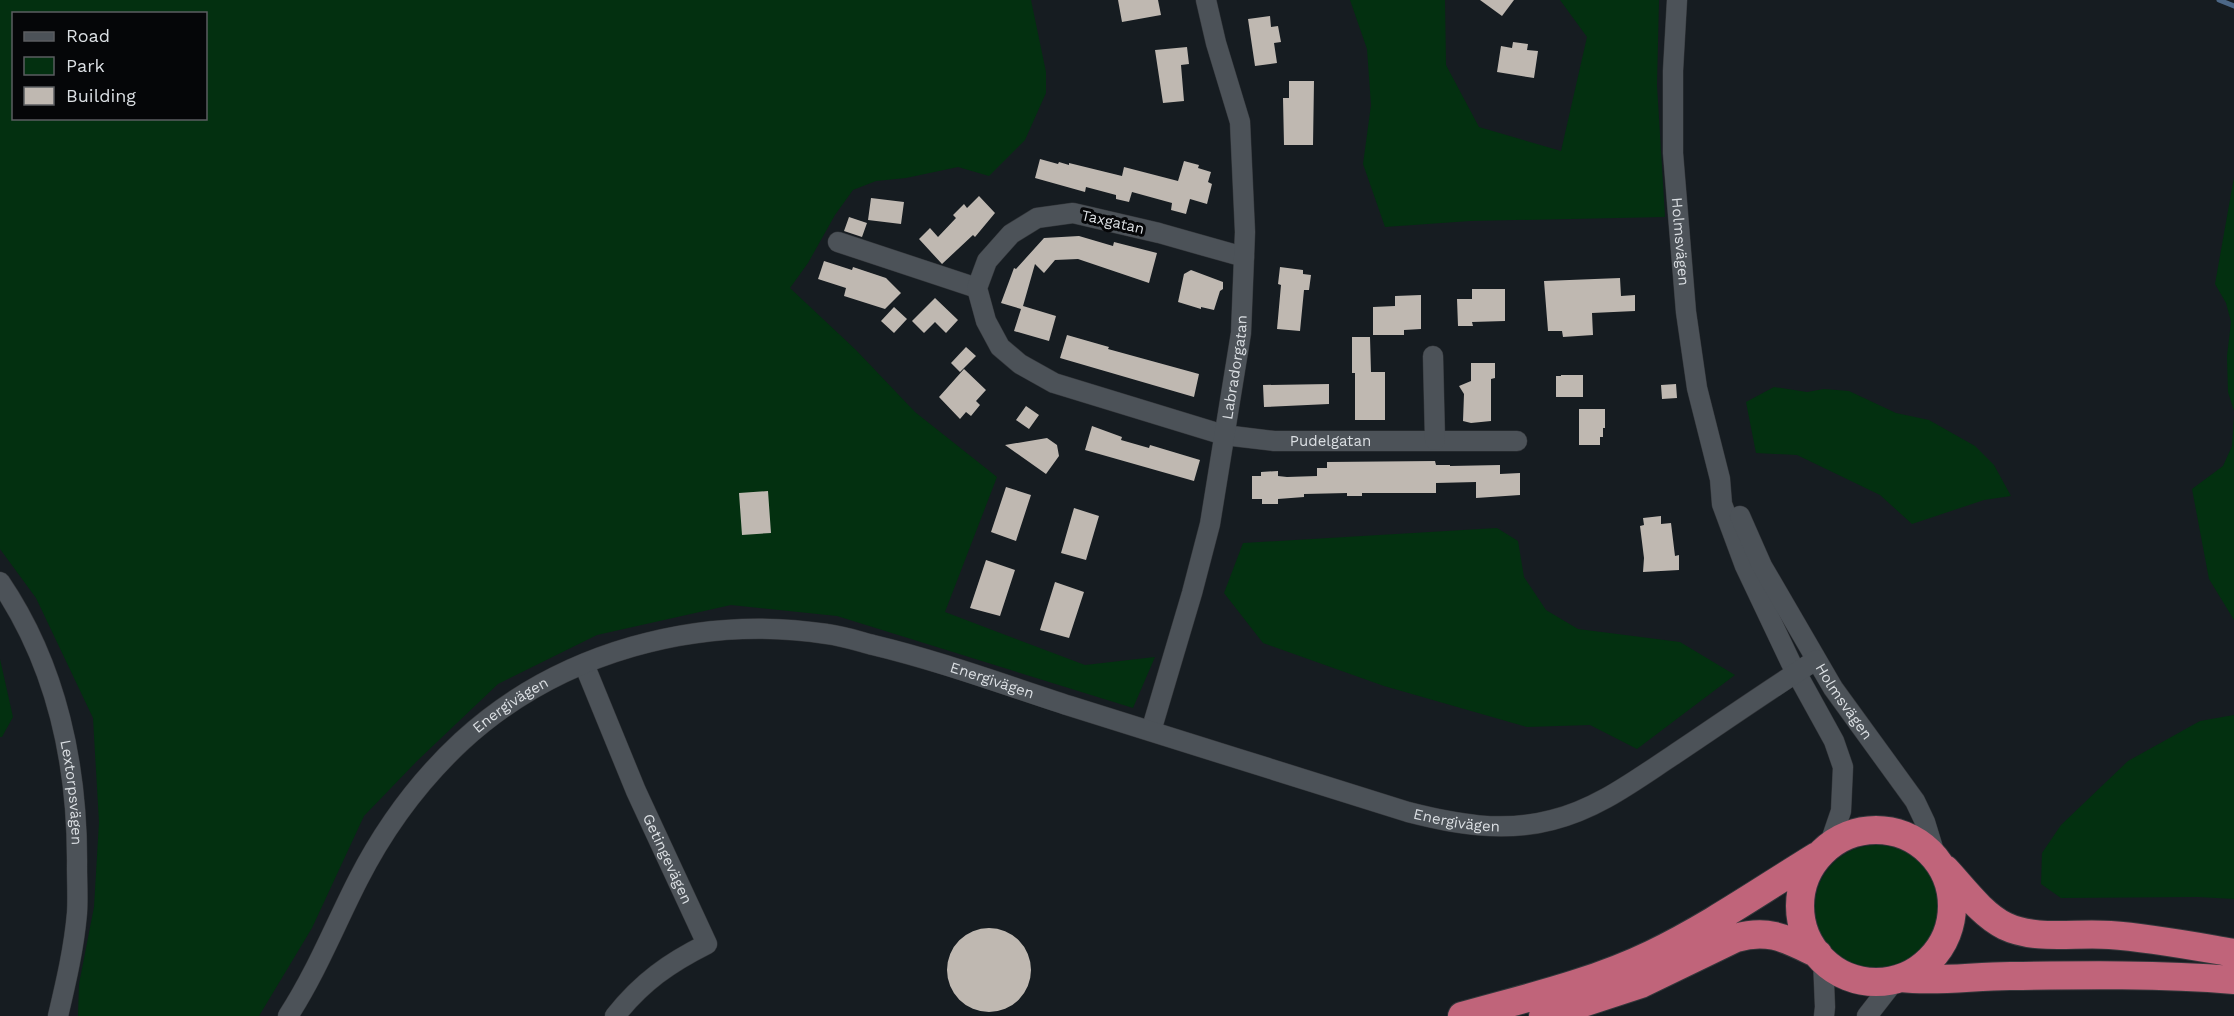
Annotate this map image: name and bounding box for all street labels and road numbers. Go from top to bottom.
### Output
street label: Holmsvägen [1668,197,1693,286]
street label: Taxgatan [1080,206,1146,238]
street label: Labradorgatan [1218,315,1251,421]
street label: Pudelgatan [1290,432,1371,450]
street label: Energivägen [948,658,1036,703]
street label: Holmsvägen [1812,660,1876,743]
street label: Energivägen [469,673,551,737]
street label: Lextorpsvägen [56,738,86,845]
street label: Energivägen [1412,805,1500,835]
street label: Getingevägen [639,811,696,907]

